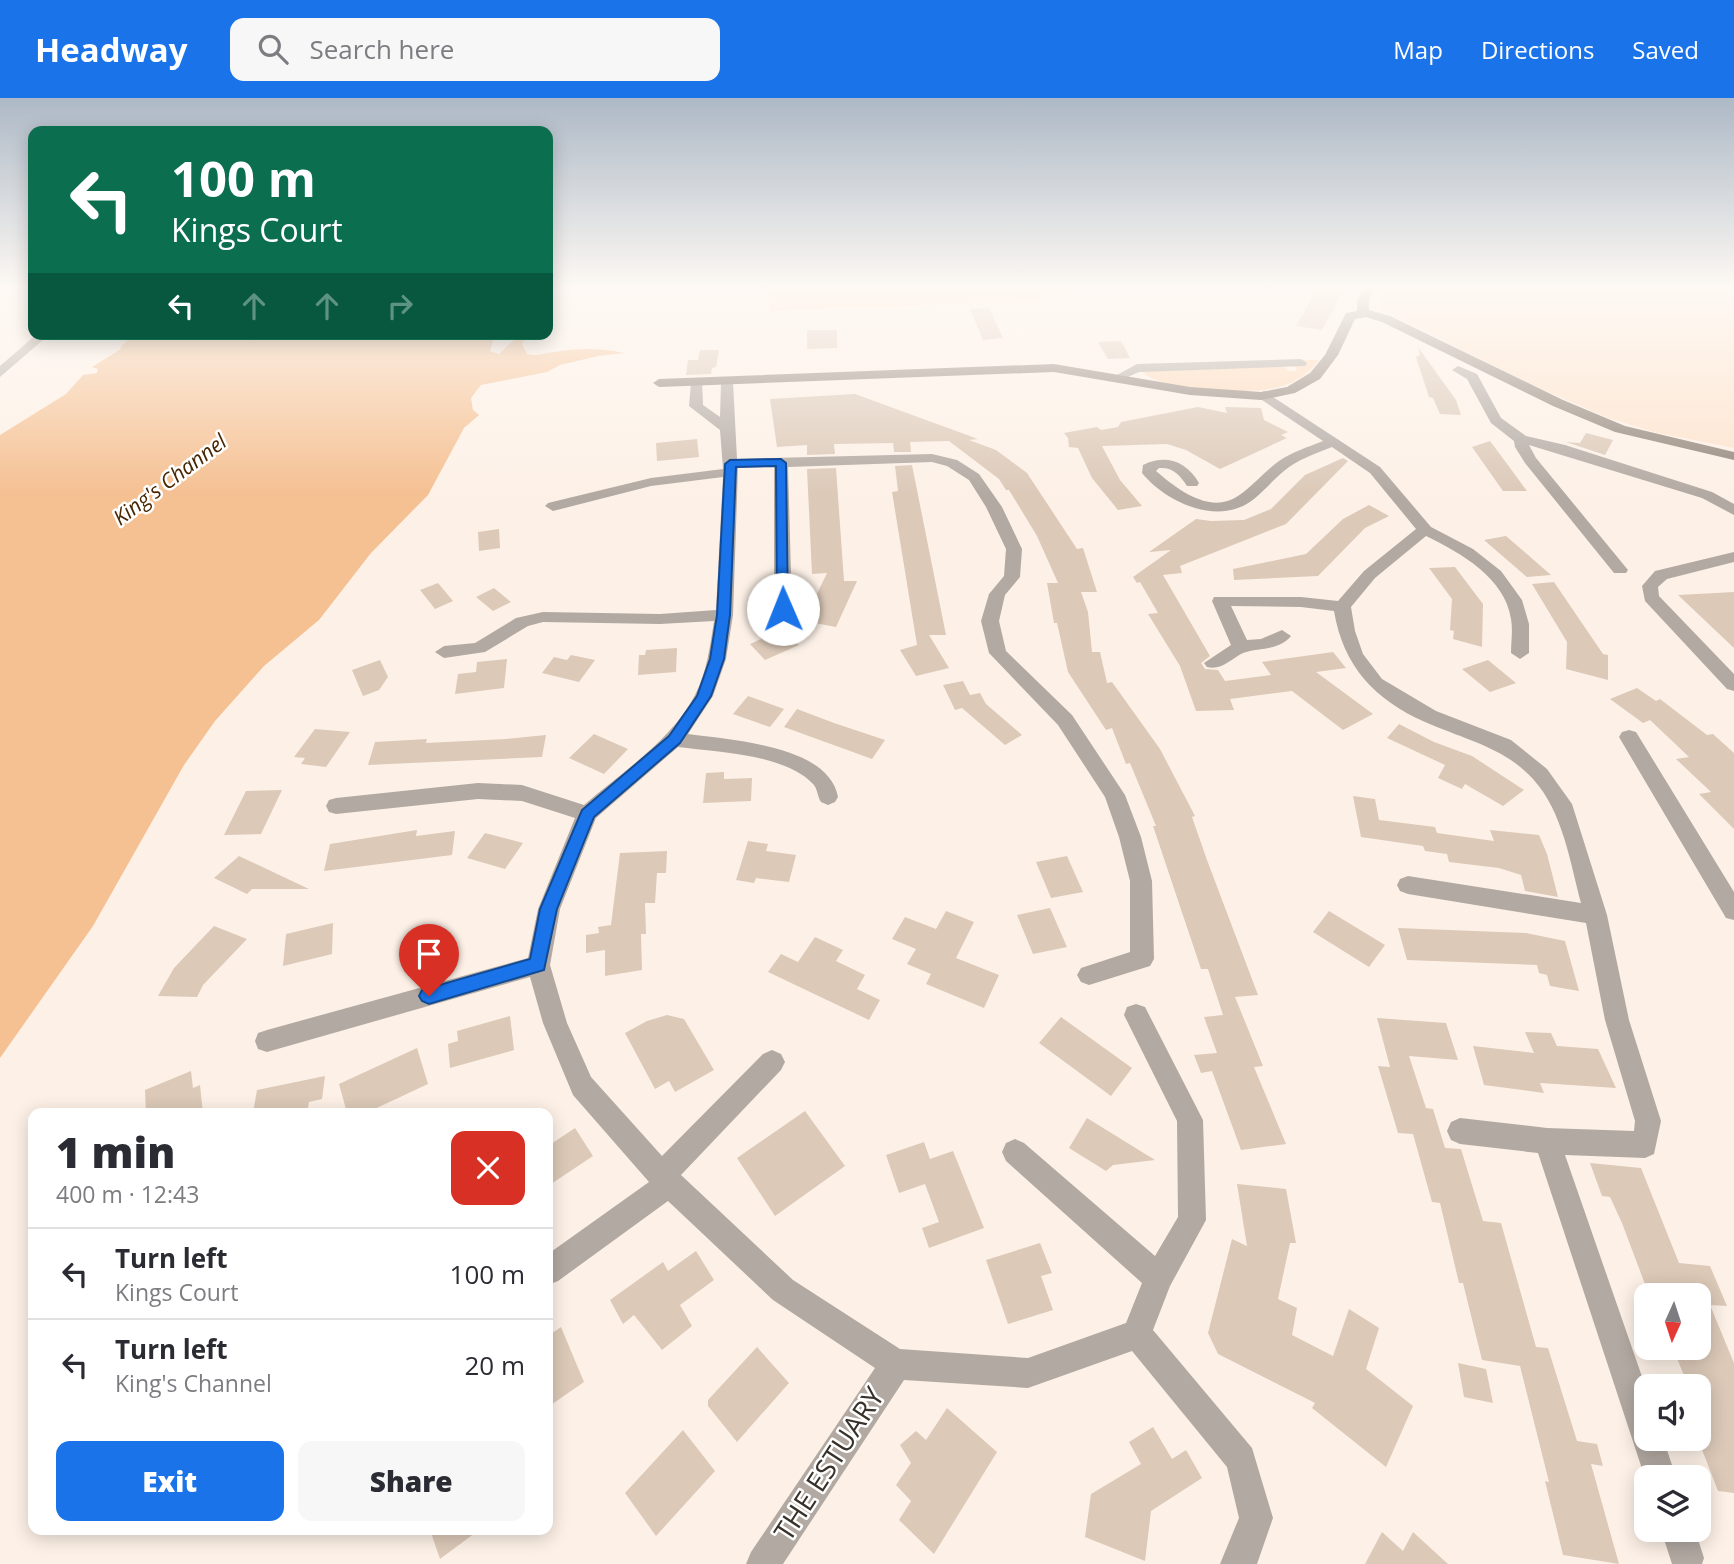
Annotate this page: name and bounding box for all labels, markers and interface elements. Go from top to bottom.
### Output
search box [230,18,720,81]
text: Headway [35,27,188,72]
icon: search [254,30,292,68]
text: Search here [310,31,454,67]
text: Map [1393,33,1443,66]
text: Directions [1481,33,1594,66]
text: Saved [1632,33,1699,66]
text: 100 m [171,145,316,211]
icon: left [56,154,147,245]
text: Kings Court [171,208,343,251]
icon: left [162,287,200,325]
icon: ahead [235,287,273,325]
icon: ahead [308,287,346,325]
icon: right [381,287,419,325]
water label: King's Channel [107,427,232,531]
position arrow [746,572,820,646]
pin [399,924,459,996]
icon: arrive [410,935,448,973]
text: 1 min [56,1123,175,1180]
button: close [451,1131,525,1205]
text: 400 m · 12:43 [56,1178,199,1210]
text: Turn left [115,1240,227,1276]
icon: left [56,1255,94,1293]
text: 100 m [450,1256,525,1292]
text: Kings Court [115,1276,238,1308]
north arrow [1634,1283,1712,1360]
map controls [1634,1283,1711,1542]
text: Turn left [115,1331,227,1367]
icon: left [56,1346,94,1384]
text: 20 m [464,1347,525,1383]
text: King's Channel [115,1367,272,1399]
button: sound [1634,1374,1711,1451]
street label: THE ESTUARY [764,1379,892,1548]
button: Exit [56,1441,284,1521]
button: Share [298,1441,525,1521]
button: layers [1634,1465,1711,1542]

